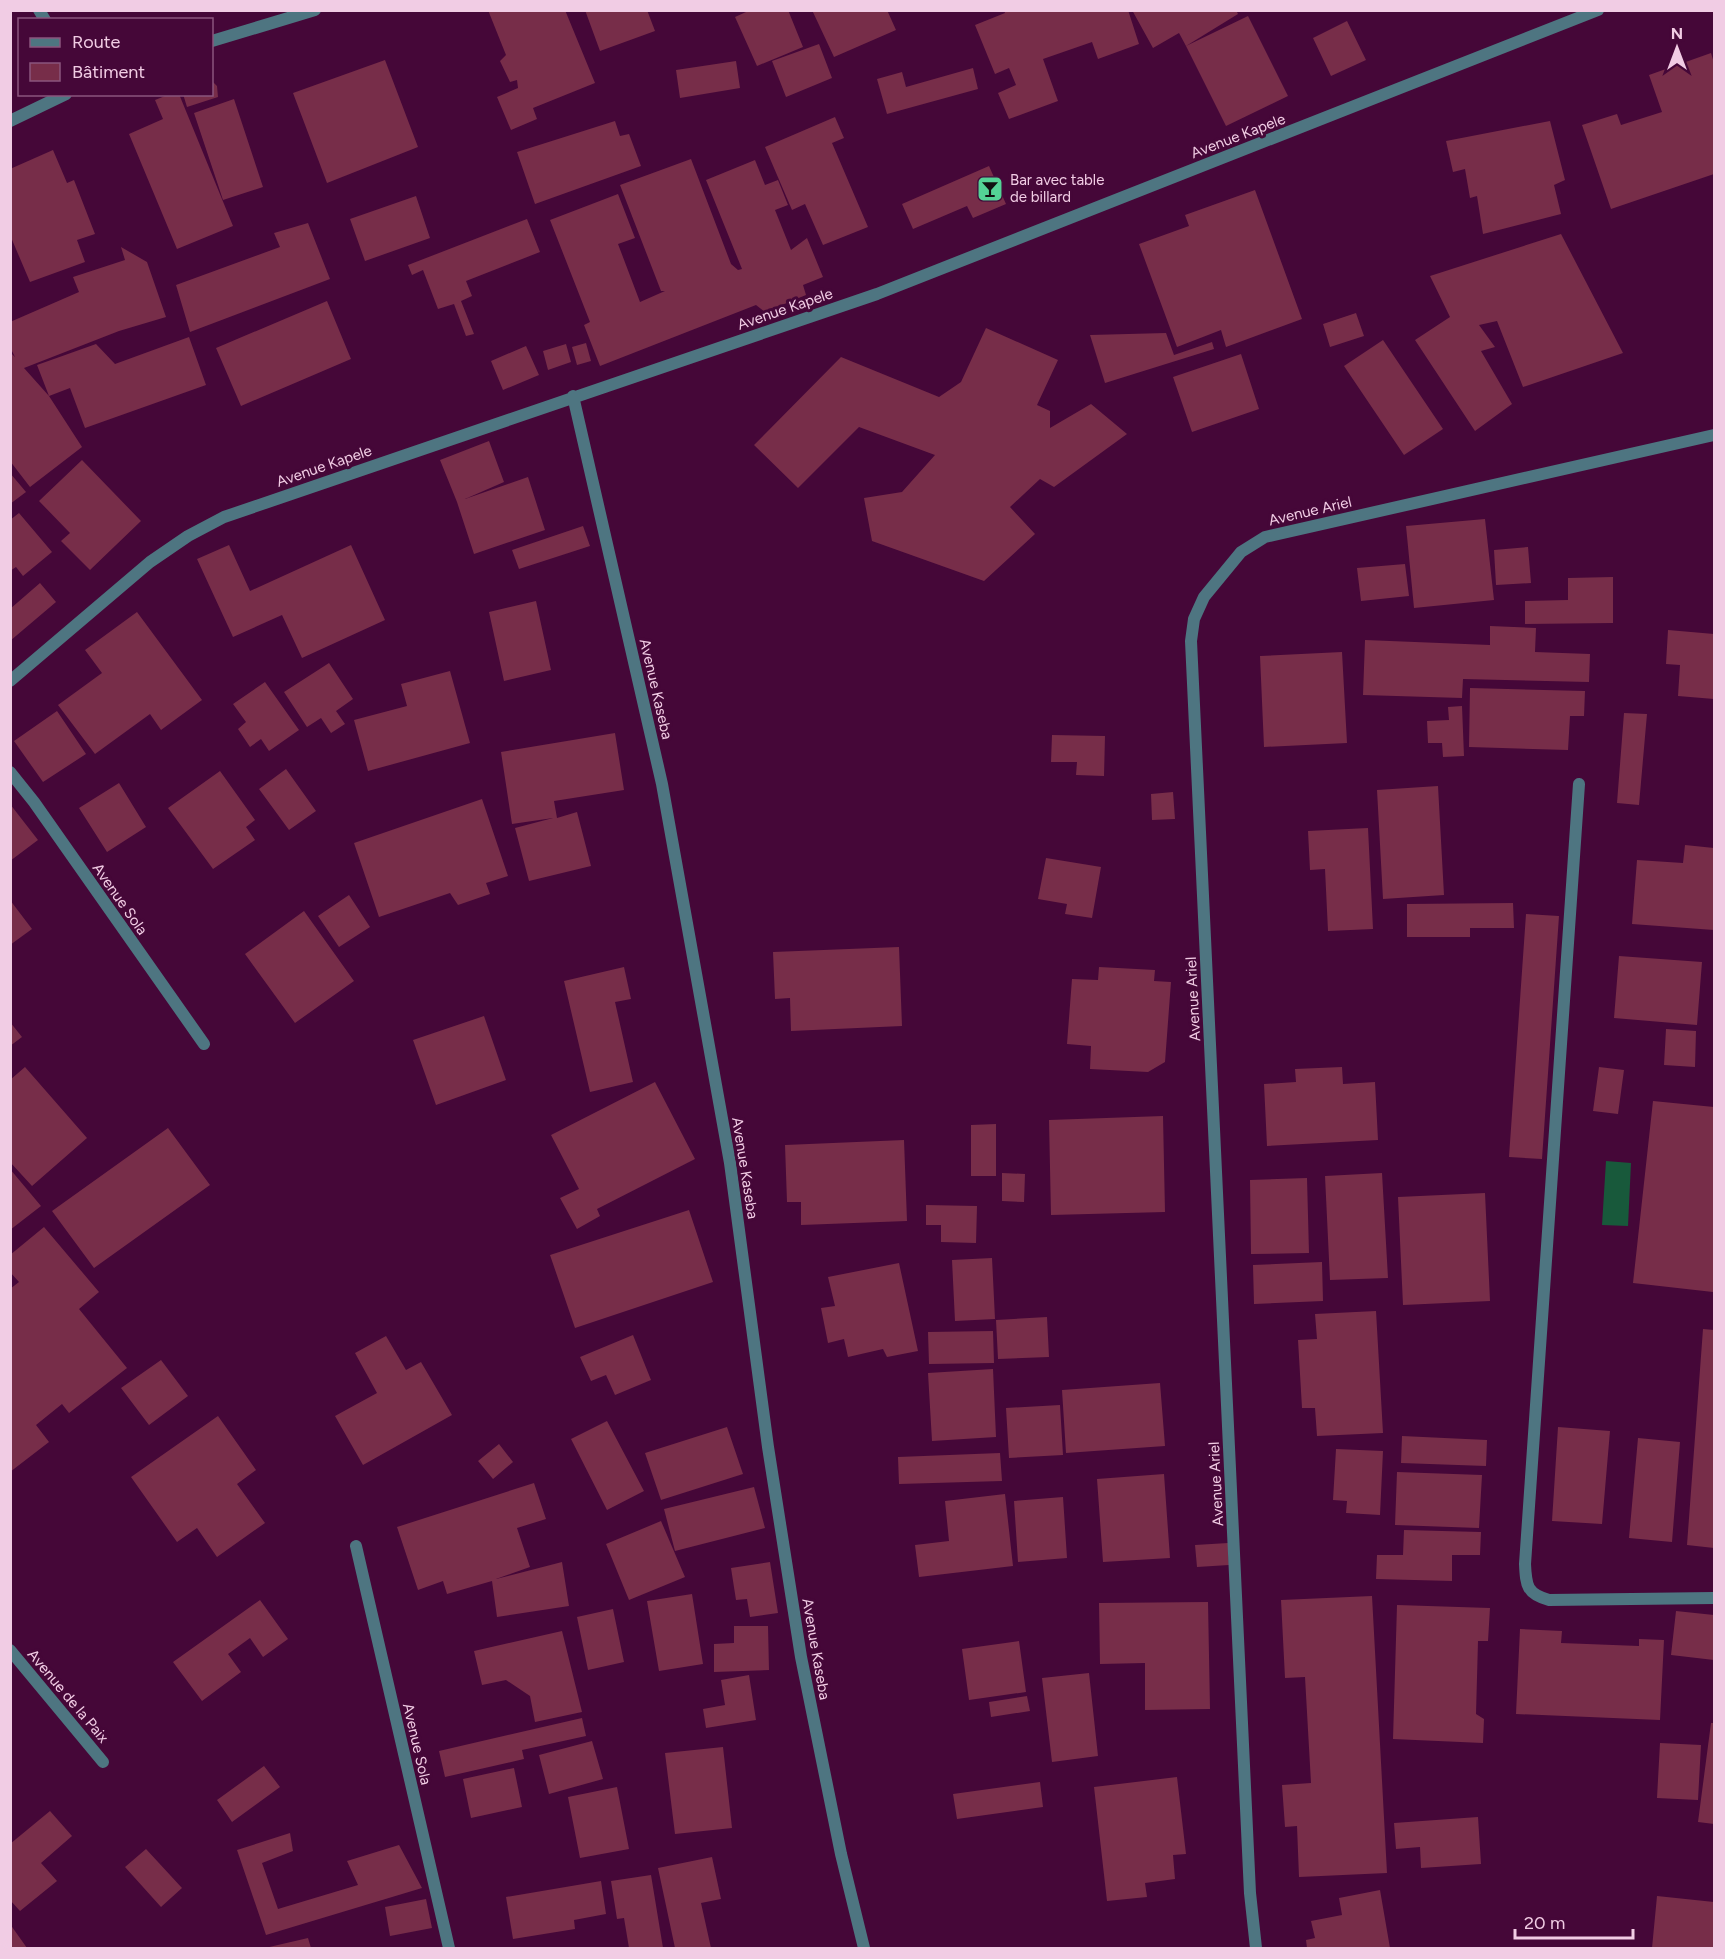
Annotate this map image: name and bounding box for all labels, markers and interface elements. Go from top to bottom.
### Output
legend [18,18,213,96]
north arrow [1647,18,1707,78]
text: N [1671,24,1683,43]
text: Route [72,31,121,53]
text: Bâtiment [72,61,145,83]
street label: Avenue Kapele [1188,110,1288,162]
place label: Bar avec table de billard [1010,171,1104,206]
bar icon: Bar avec table de billard [975,174,1005,204]
street label: Avenue Kapele [735,284,835,334]
street label: Avenue Kapele [274,441,374,491]
street label: Avenue Ariel [1267,493,1353,529]
street label: Avenue Kaseba [636,637,676,741]
street label: Avenue Sola [89,860,151,938]
street label: Avenue Ariel [1182,956,1204,1042]
street label: Avenue Kaseba [728,1116,762,1220]
street label: Avenue Ariel [1205,1441,1227,1527]
street label: Avenue Kaseba [798,1597,834,1701]
street label: Avenue de la Paix [24,1646,112,1746]
street label: Avenue Sola [399,1701,435,1787]
scale bar [1515,1902,1634,1940]
text: 20 m [1524,1912,1565,1934]

